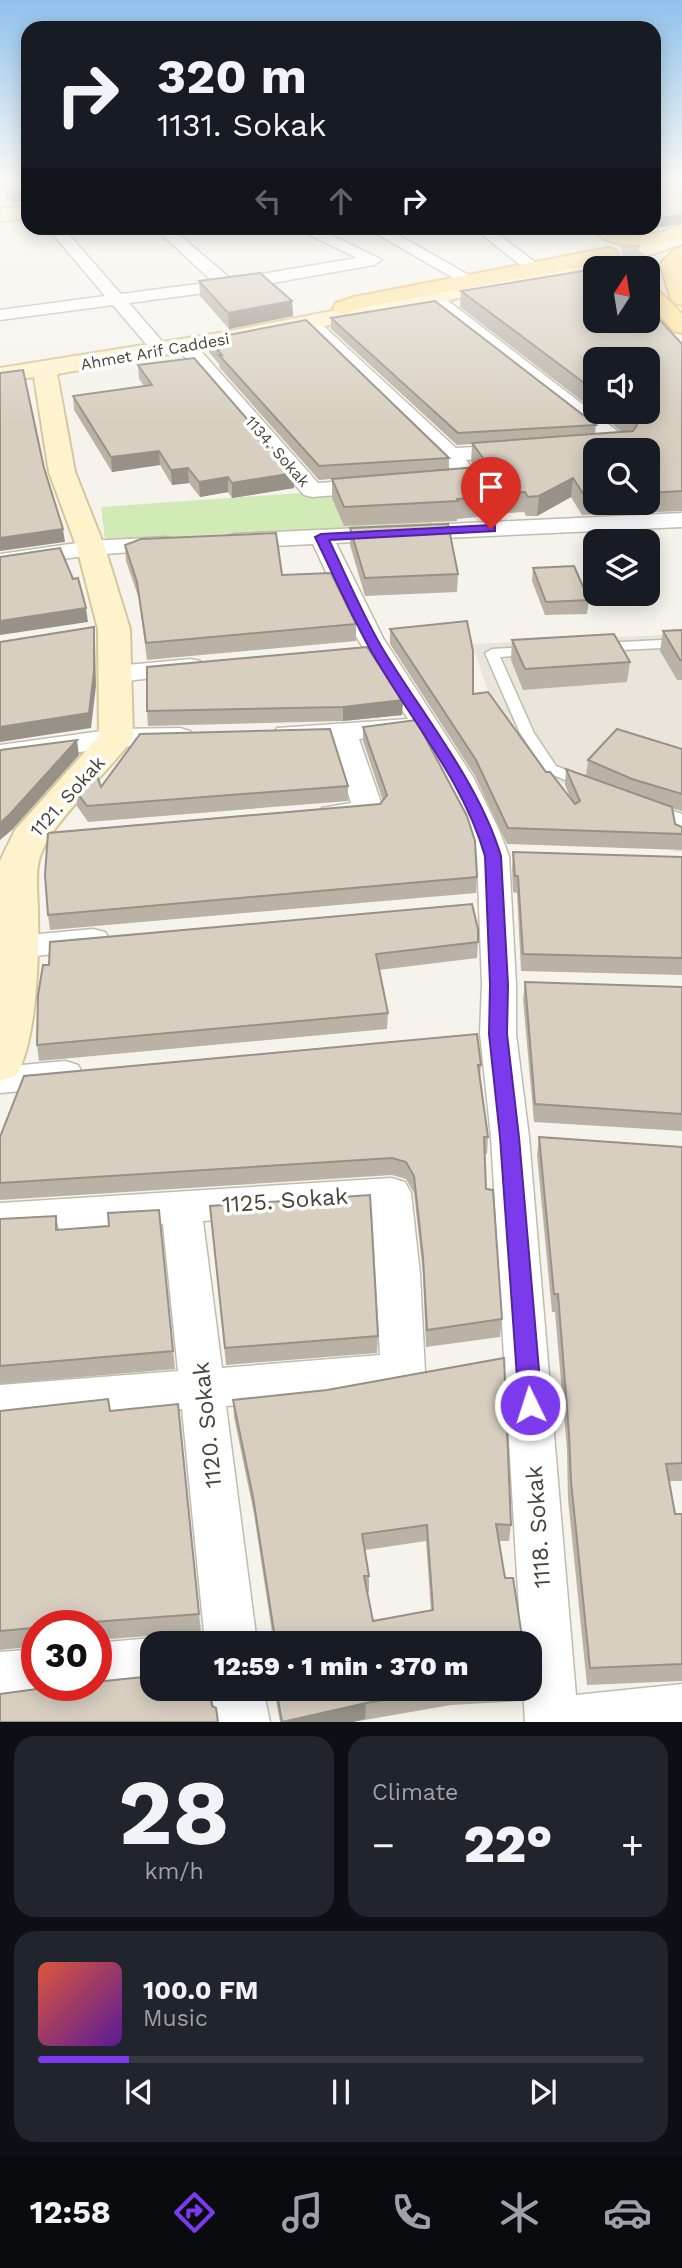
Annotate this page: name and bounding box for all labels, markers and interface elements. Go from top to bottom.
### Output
text: 320 m [157,47,307,105]
icon: right [42,49,133,140]
text: 1131. Sokak [157,106,326,144]
icon: left [249,182,287,220]
icon: ahead [322,182,360,220]
icon: right [395,182,433,220]
north arrow [583,256,660,332]
map controls [583,256,660,606]
street label: Ahmet Arif Caddesi [79,329,231,374]
button: sound [583,347,660,424]
street label: 1134. Sokak [242,412,314,491]
button: search [583,438,660,515]
pin [461,457,521,529]
icon: arrive [472,468,510,506]
button: layers [583,529,660,606]
street label: 1121. Sokak [25,751,110,841]
street label: 1125. Sokak [221,1183,349,1218]
street label: 1120. Sokak [187,1361,228,1489]
position arrow [493,1368,567,1442]
street label: 1118. Sokak [521,1465,556,1589]
speed limit sign: 30 [21,1610,112,1701]
text: 12:59 · 1 min · 370 m [214,1651,468,1681]
text: 28 [118,1759,230,1866]
text: Climate [372,1779,458,1806]
text: 22° [464,1814,552,1875]
text: − [372,1823,395,1867]
text: + [621,1823,644,1867]
text: km/h [144,1858,204,1885]
text: 100.0 FM [143,1975,259,2005]
text: Music [143,2005,208,2032]
icon: previous [120,2073,158,2111]
icon: pause [322,2073,360,2111]
icon: next [524,2073,562,2111]
icon: directions [170,2188,219,2237]
icon: music [278,2188,327,2237]
icon: phone [387,2188,436,2237]
icon: climate [495,2188,544,2237]
icon: car [603,2188,652,2237]
text: 12:58 [30,2193,111,2231]

